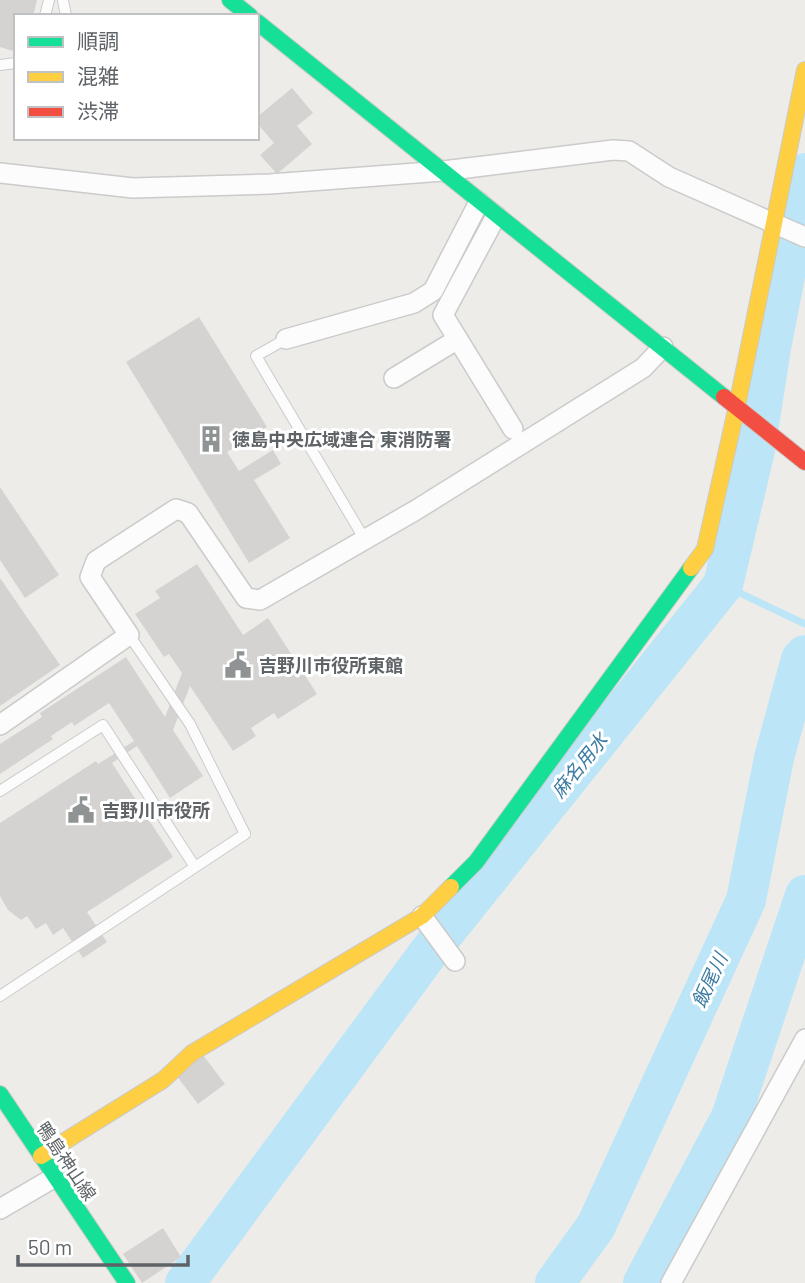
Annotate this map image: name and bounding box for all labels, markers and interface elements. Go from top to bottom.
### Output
legend [14,14,259,140]
text: 順調 [77,28,119,53]
text: 混雑 [77,63,119,88]
text: 渋滞 [77,98,119,123]
building icon: 徳島中央広域連合 東消防署 [196,424,226,454]
place label: 徳島中央広域連合 東消防署 [232,428,452,450]
public building icon: 吉野川市役所東館 [223,650,253,680]
place label: 吉野川市役所東館 [259,654,403,676]
water label: 麻名用水 [546,727,613,802]
public building icon: 吉野川市役所 [66,795,96,825]
place label: 吉野川市役所 [102,799,210,821]
water label: 飯尾川 [687,948,732,1011]
street label: 鴨島神山線 [33,1118,101,1204]
scale bar [18,1224,187,1268]
text: 50 m [28,1234,72,1259]

